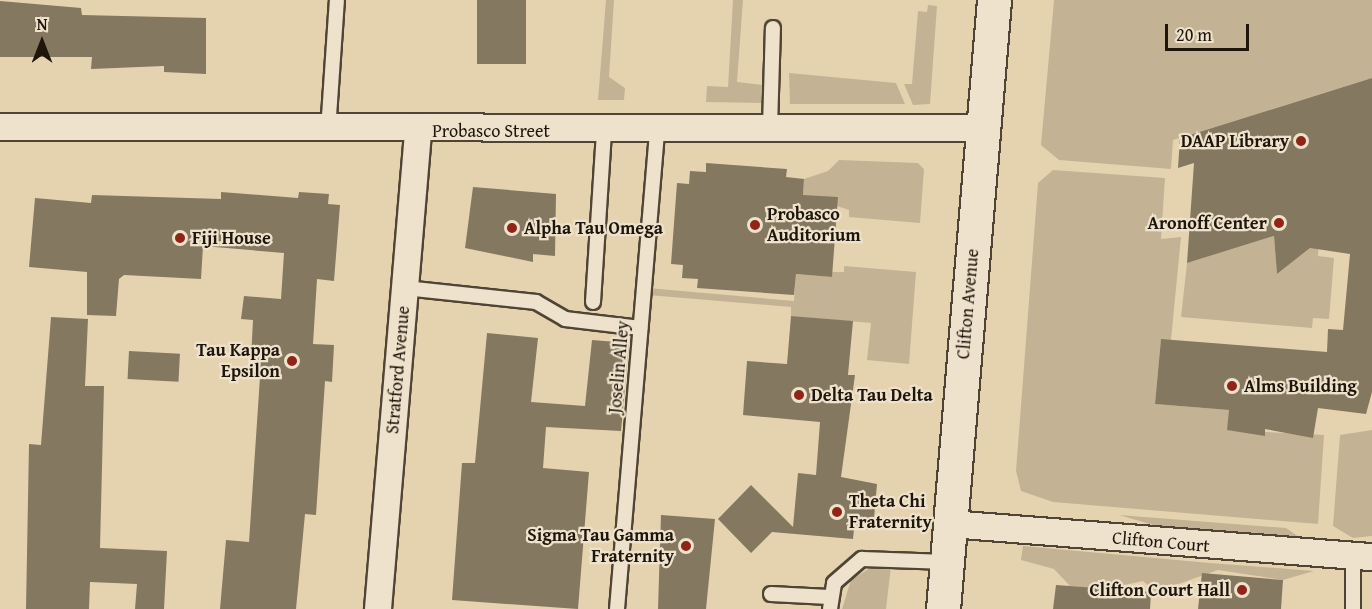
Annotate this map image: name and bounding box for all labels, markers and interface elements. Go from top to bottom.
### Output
north arrow [12,12,72,72]
text: N [37,12,47,36]
scale bar [1168,12,1252,50]
text: 20 m [1176,21,1212,48]
street label: Probasco Street [432,120,550,142]
place label: DAAP Library [1181,130,1289,152]
marker: DAAP Library [1294,134,1308,148]
place label: Probasco Auditorium [767,204,861,246]
place label: Aronoff Center [1148,212,1267,234]
marker: Aronoff Center [1272,216,1286,230]
place label: Alpha Tau Omega [524,217,663,239]
marker: Probasco Auditorium [748,218,762,232]
marker: Alpha Tau Omega [505,221,519,235]
place label: Fiji House [192,227,271,249]
marker: Fiji House [173,231,187,245]
street label: Clifton Avenue [952,248,984,360]
street label: Stratford Avenue [382,305,414,435]
street label: Joselin Alley [604,320,634,414]
place label: Tau Kappa Epsilon [196,340,280,382]
marker: Tau Kappa Epsilon [285,354,299,368]
place label: Alms Building [1244,375,1357,397]
marker: Alms Building [1225,379,1239,393]
place label: Delta Tau Delta [811,384,933,406]
marker: Delta Tau Delta [792,388,806,402]
place label: Theta Chi Fraternity [849,491,932,534]
marker: Theta Chi Fraternity [830,505,844,519]
place label: Sigma Tau Gamma Fraternity [527,525,674,568]
street label: Clifton Court [1111,527,1211,557]
marker: Sigma Tau Gamma Fraternity [679,539,693,553]
place label: Clifton Court Hall [1089,579,1230,601]
marker: Clifton Court Hall [1235,583,1249,597]

